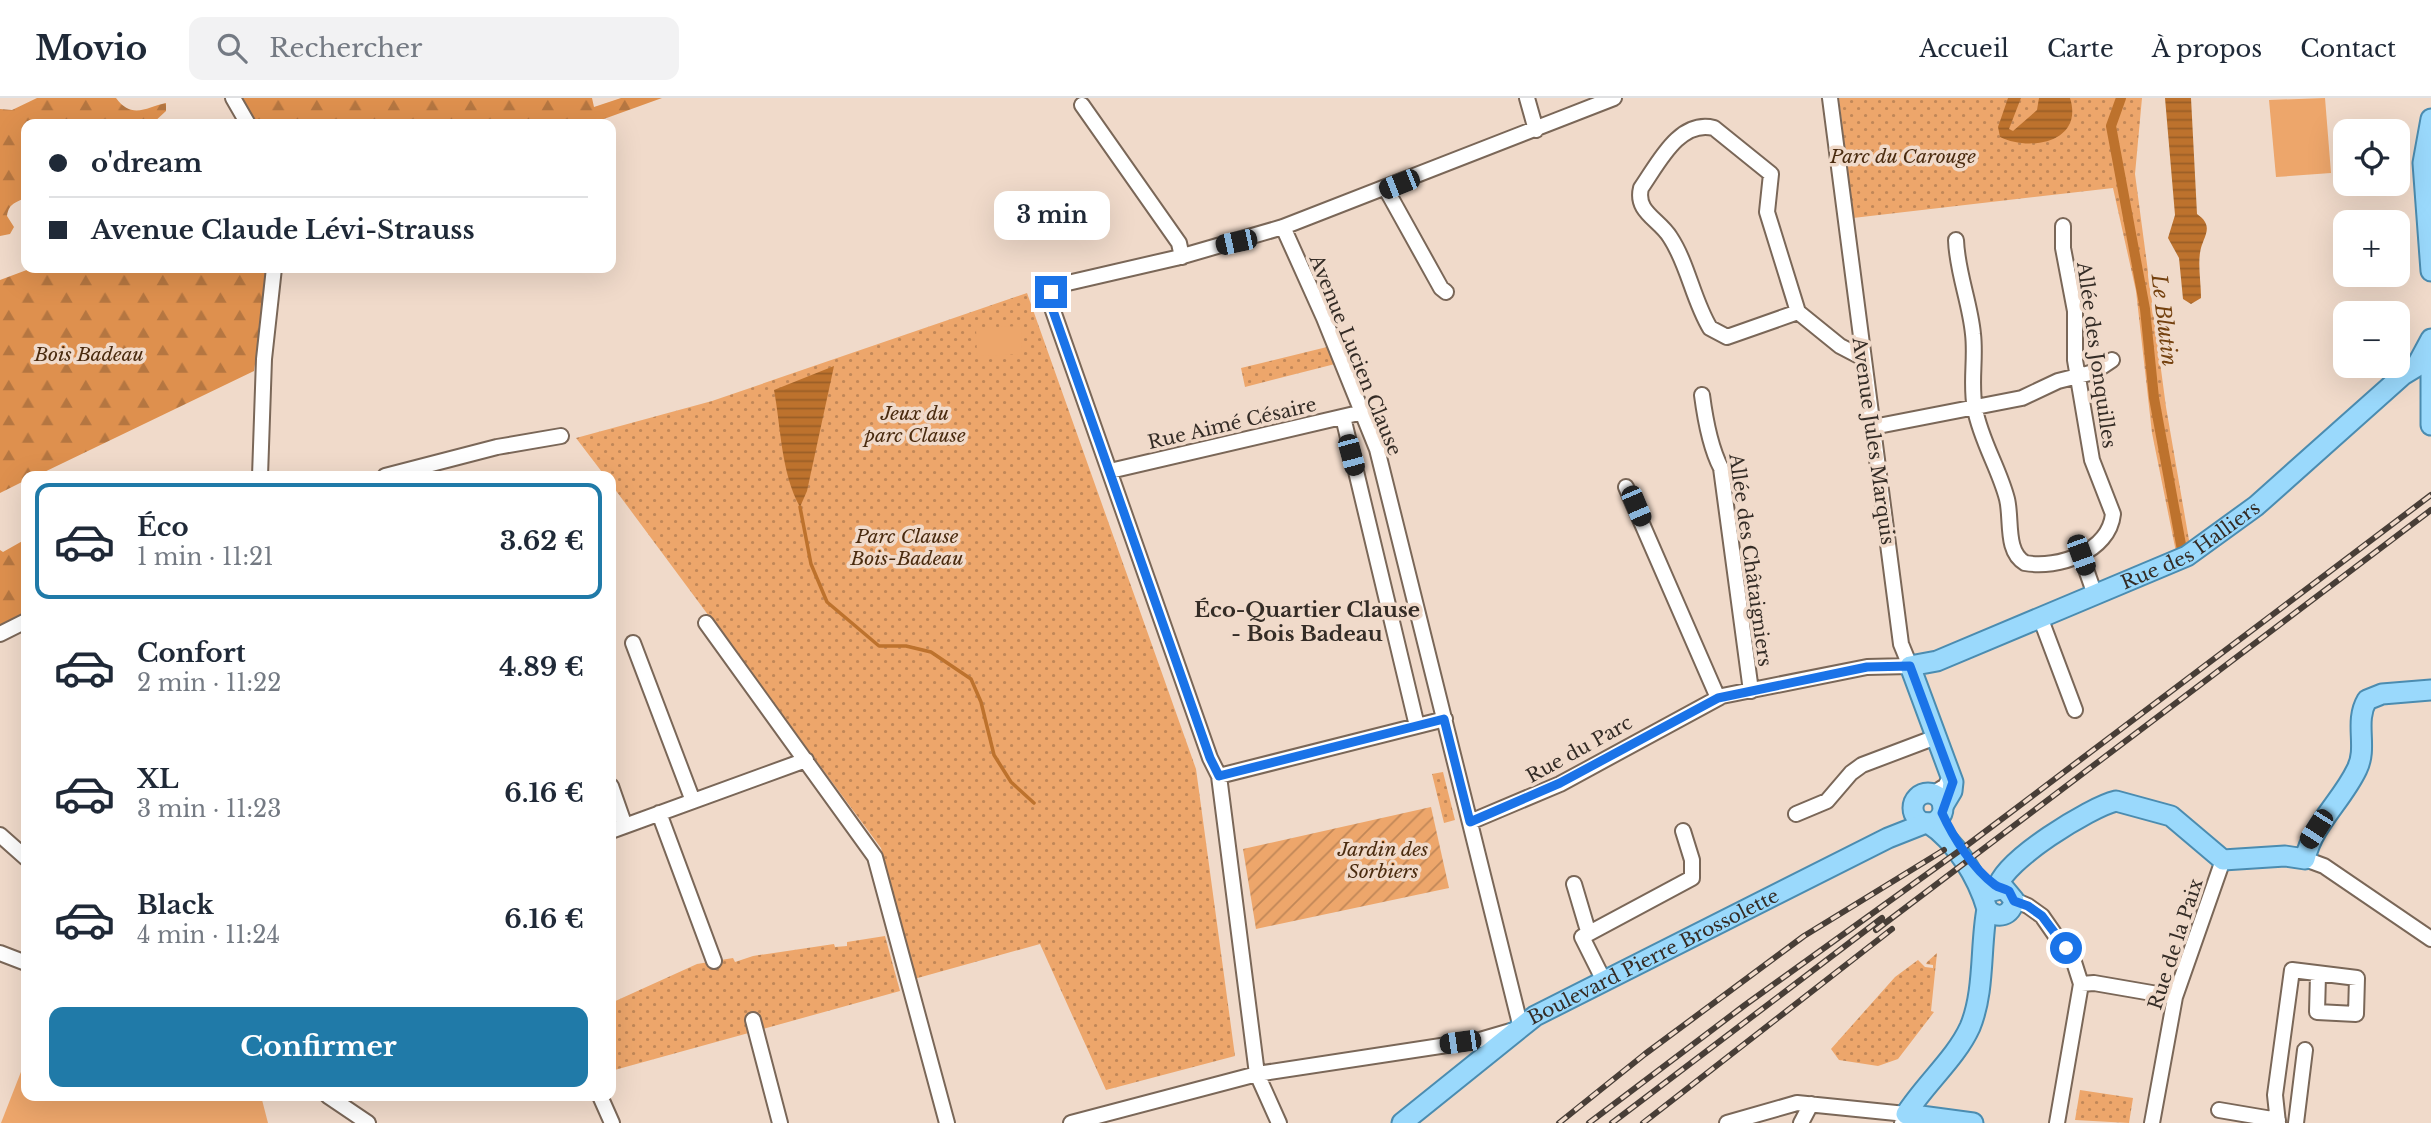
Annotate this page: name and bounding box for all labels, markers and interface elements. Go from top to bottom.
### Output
search box [189,17,679,80]
text: Movio [35,28,147,69]
icon: search [213,29,251,67]
text: Rechercher [269,32,422,64]
text: Accueil [1919,34,2009,63]
text: Carte [2047,34,2114,63]
text: À propos [2152,34,2262,63]
text: Contact [2300,34,2396,63]
map controls [2333,119,2410,378]
button: locate [2333,119,2410,196]
park label: Parc du Carouge [1829,145,1976,168]
text: o'dream [91,147,202,179]
car [1376,166,1423,202]
callout: 3 min [993,190,1109,240]
text: 3 min [1016,201,1088,229]
button: + [2333,210,2410,287]
text: Avenue Claude Lévi-Strauss [91,214,475,246]
car [1214,227,1259,257]
street label: Avenue Lucien Clause [1304,250,1406,459]
street label: Allée des Jonquilles [2072,259,2121,450]
water label: Le Blutin [2145,272,2183,367]
route end [1035,276,1067,308]
button: − [2333,301,2410,378]
street label: Avenue Jules Marquis [1847,335,1899,546]
park label: Bois Badeau [33,343,144,366]
street label: Rue Aimé Césaire [1145,393,1319,454]
park label: Jeux du parc Clause [862,402,966,447]
car [1336,432,1367,478]
street label: Allée des Châtaigniers [1724,451,1777,668]
car [1619,483,1654,529]
street label: Rue des Halliers [2118,496,2264,594]
icon: car [53,510,116,573]
text: Éco [137,511,189,543]
text: 3.62 € [500,525,584,557]
park label: Parc Clause Bois-Badeau [850,525,963,570]
car [2064,532,2099,578]
text: 1 min · 11:21 [137,543,273,571]
district label: Éco-Quartier Clause - Bois Badeau [1194,597,1420,647]
icon: car [53,636,116,699]
text: Confort [137,637,246,669]
text: 4.89 € [499,651,584,683]
text: 2 min · 11:22 [137,669,281,697]
street label: Rue du Parc [1522,711,1636,788]
icon: car [53,762,116,825]
text: XL [137,763,179,795]
text: 6.16 € [504,777,584,809]
text: 3 min · 11:23 [137,795,281,823]
car [2296,806,2337,852]
park label: Jardin des Sorbiers [1337,838,1428,883]
street label: Rue de la Paix [2143,875,2208,1013]
street label: Boulevard Pierre Brossolette [1524,884,1783,1030]
icon: car [53,888,116,951]
text: Black [137,889,214,921]
text: 6.16 € [504,903,584,935]
text: 4 min · 11:24 [137,921,280,949]
route start [2050,932,2082,964]
button: Confirmer [49,1007,588,1087]
car [1438,1029,1483,1055]

